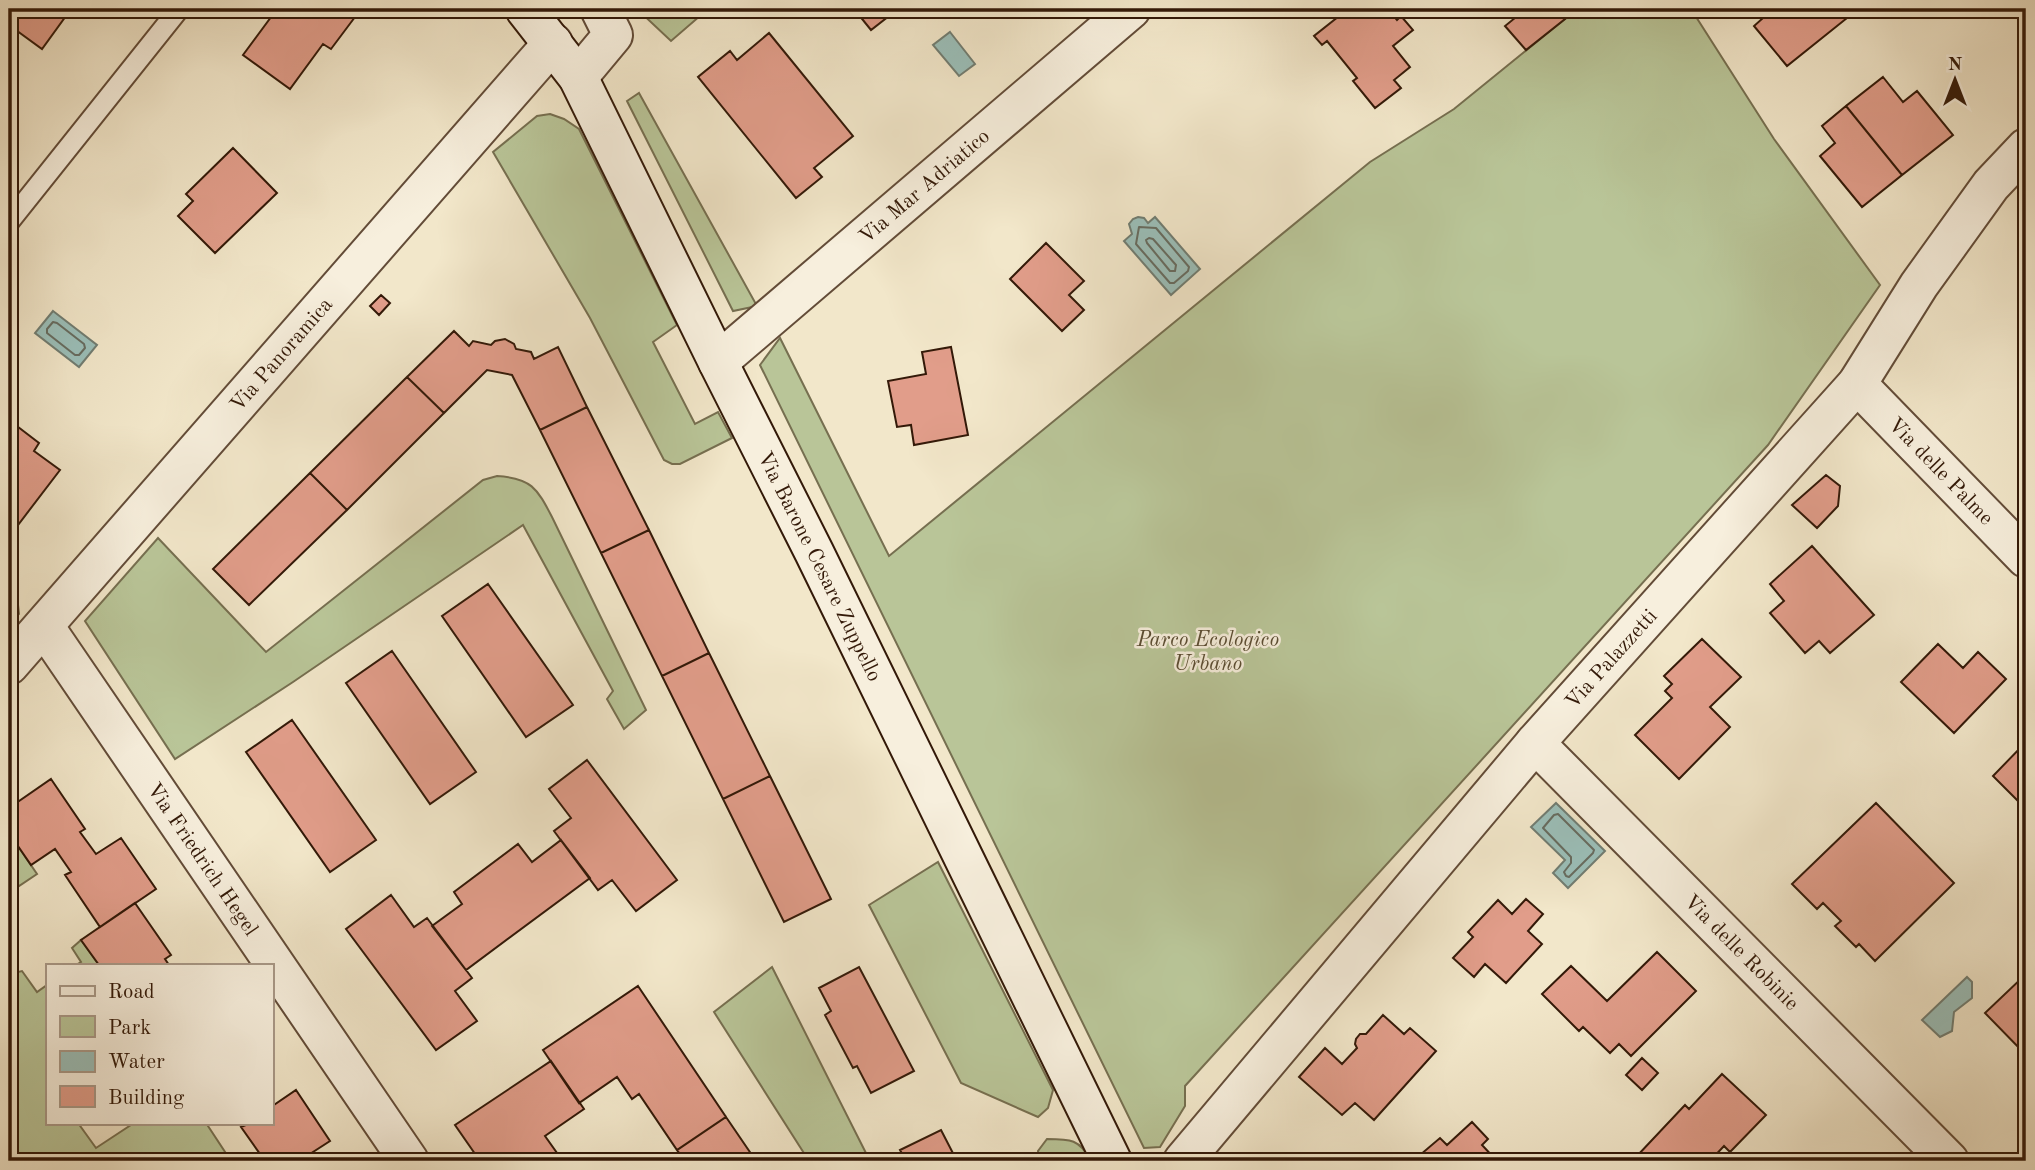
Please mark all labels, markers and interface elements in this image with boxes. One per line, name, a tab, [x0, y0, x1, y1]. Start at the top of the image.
north arrow	[1920, 46, 1990, 116]
text: N	[1948, 56, 1963, 75]
street label: Via Mar Adriatico	[856, 126, 994, 248]
street label: Via Panoramica	[227, 294, 337, 416]
street label: Via delle Palme	[1884, 414, 1997, 530]
street label: Via Barone Cesare Zuppello	[753, 448, 885, 685]
street label: Via Palazzetti	[1562, 606, 1662, 713]
park label: Parco Ecologico Urbano	[1136, 630, 1279, 675]
street label: Via Friedrich Hegel	[142, 779, 261, 940]
street label: Via delle Robinie	[1679, 891, 1802, 1015]
legend	[46, 964, 273, 1124]
text: Road	[108, 982, 155, 1003]
text: Park	[108, 1018, 151, 1039]
text: Water	[108, 1052, 165, 1073]
text: Building	[108, 1088, 185, 1109]

